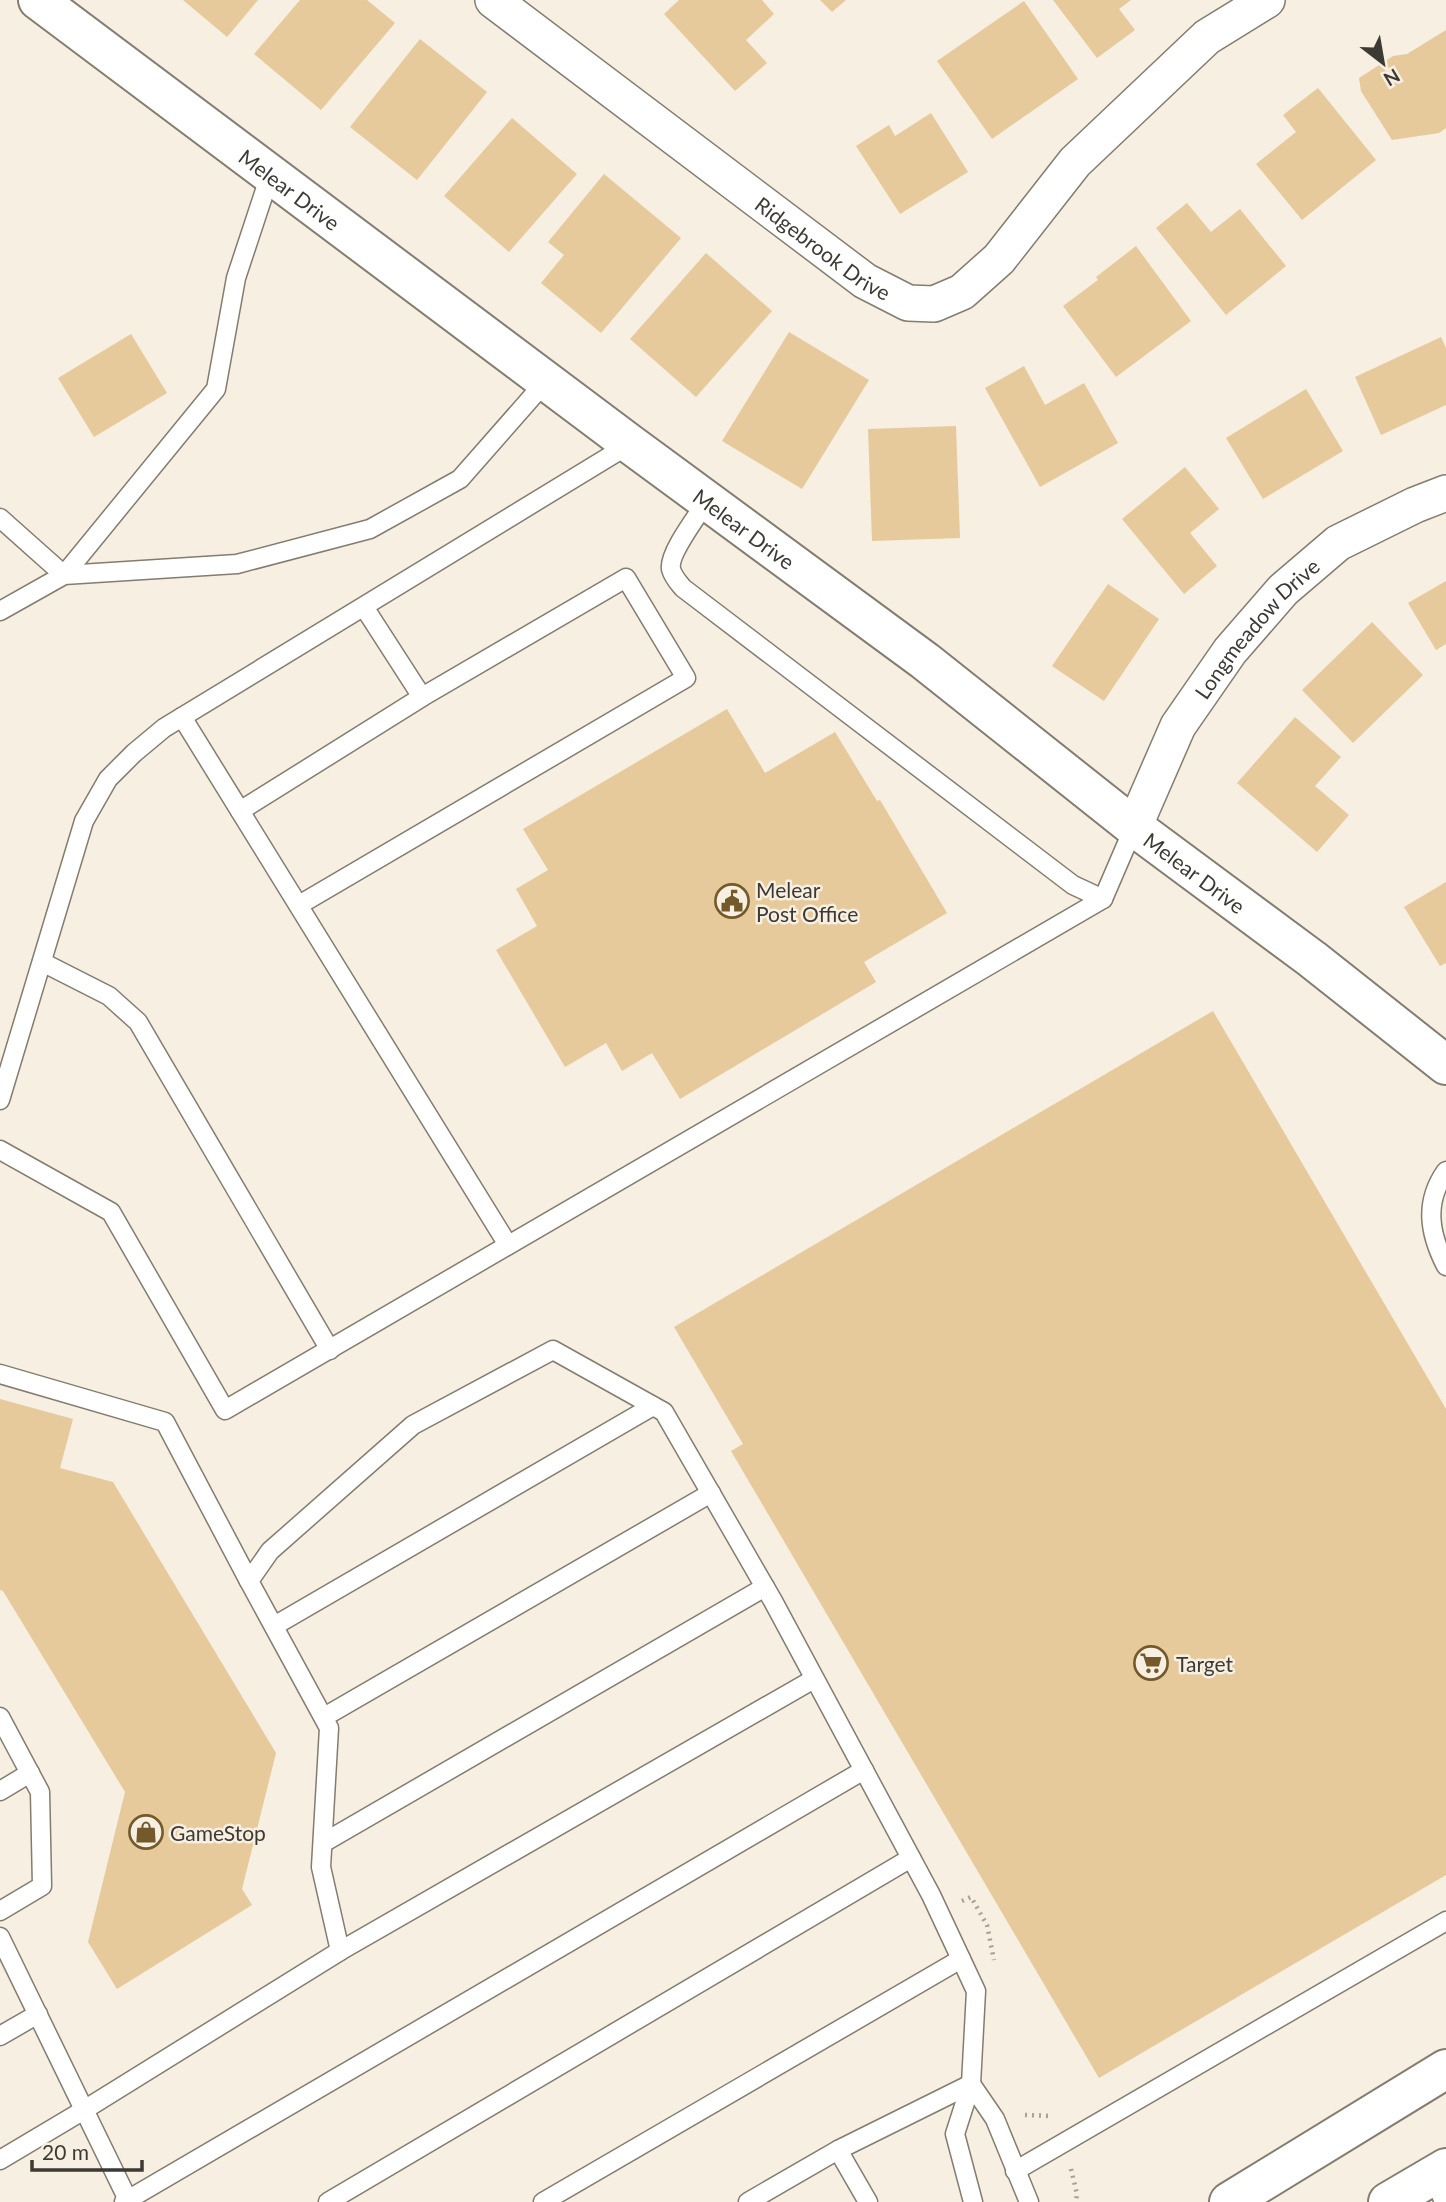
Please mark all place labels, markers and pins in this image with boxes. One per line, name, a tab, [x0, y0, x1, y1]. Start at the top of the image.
place label: Melear Post Office	[756, 877, 858, 926]
public building icon: Melear Post Office	[713, 882, 751, 920]
supermarket icon: Target	[1132, 1644, 1170, 1682]
place label: Target	[1176, 1651, 1234, 1676]
shop icon: GameStop	[127, 1813, 165, 1851]
place label: GameStop	[170, 1820, 266, 1845]

